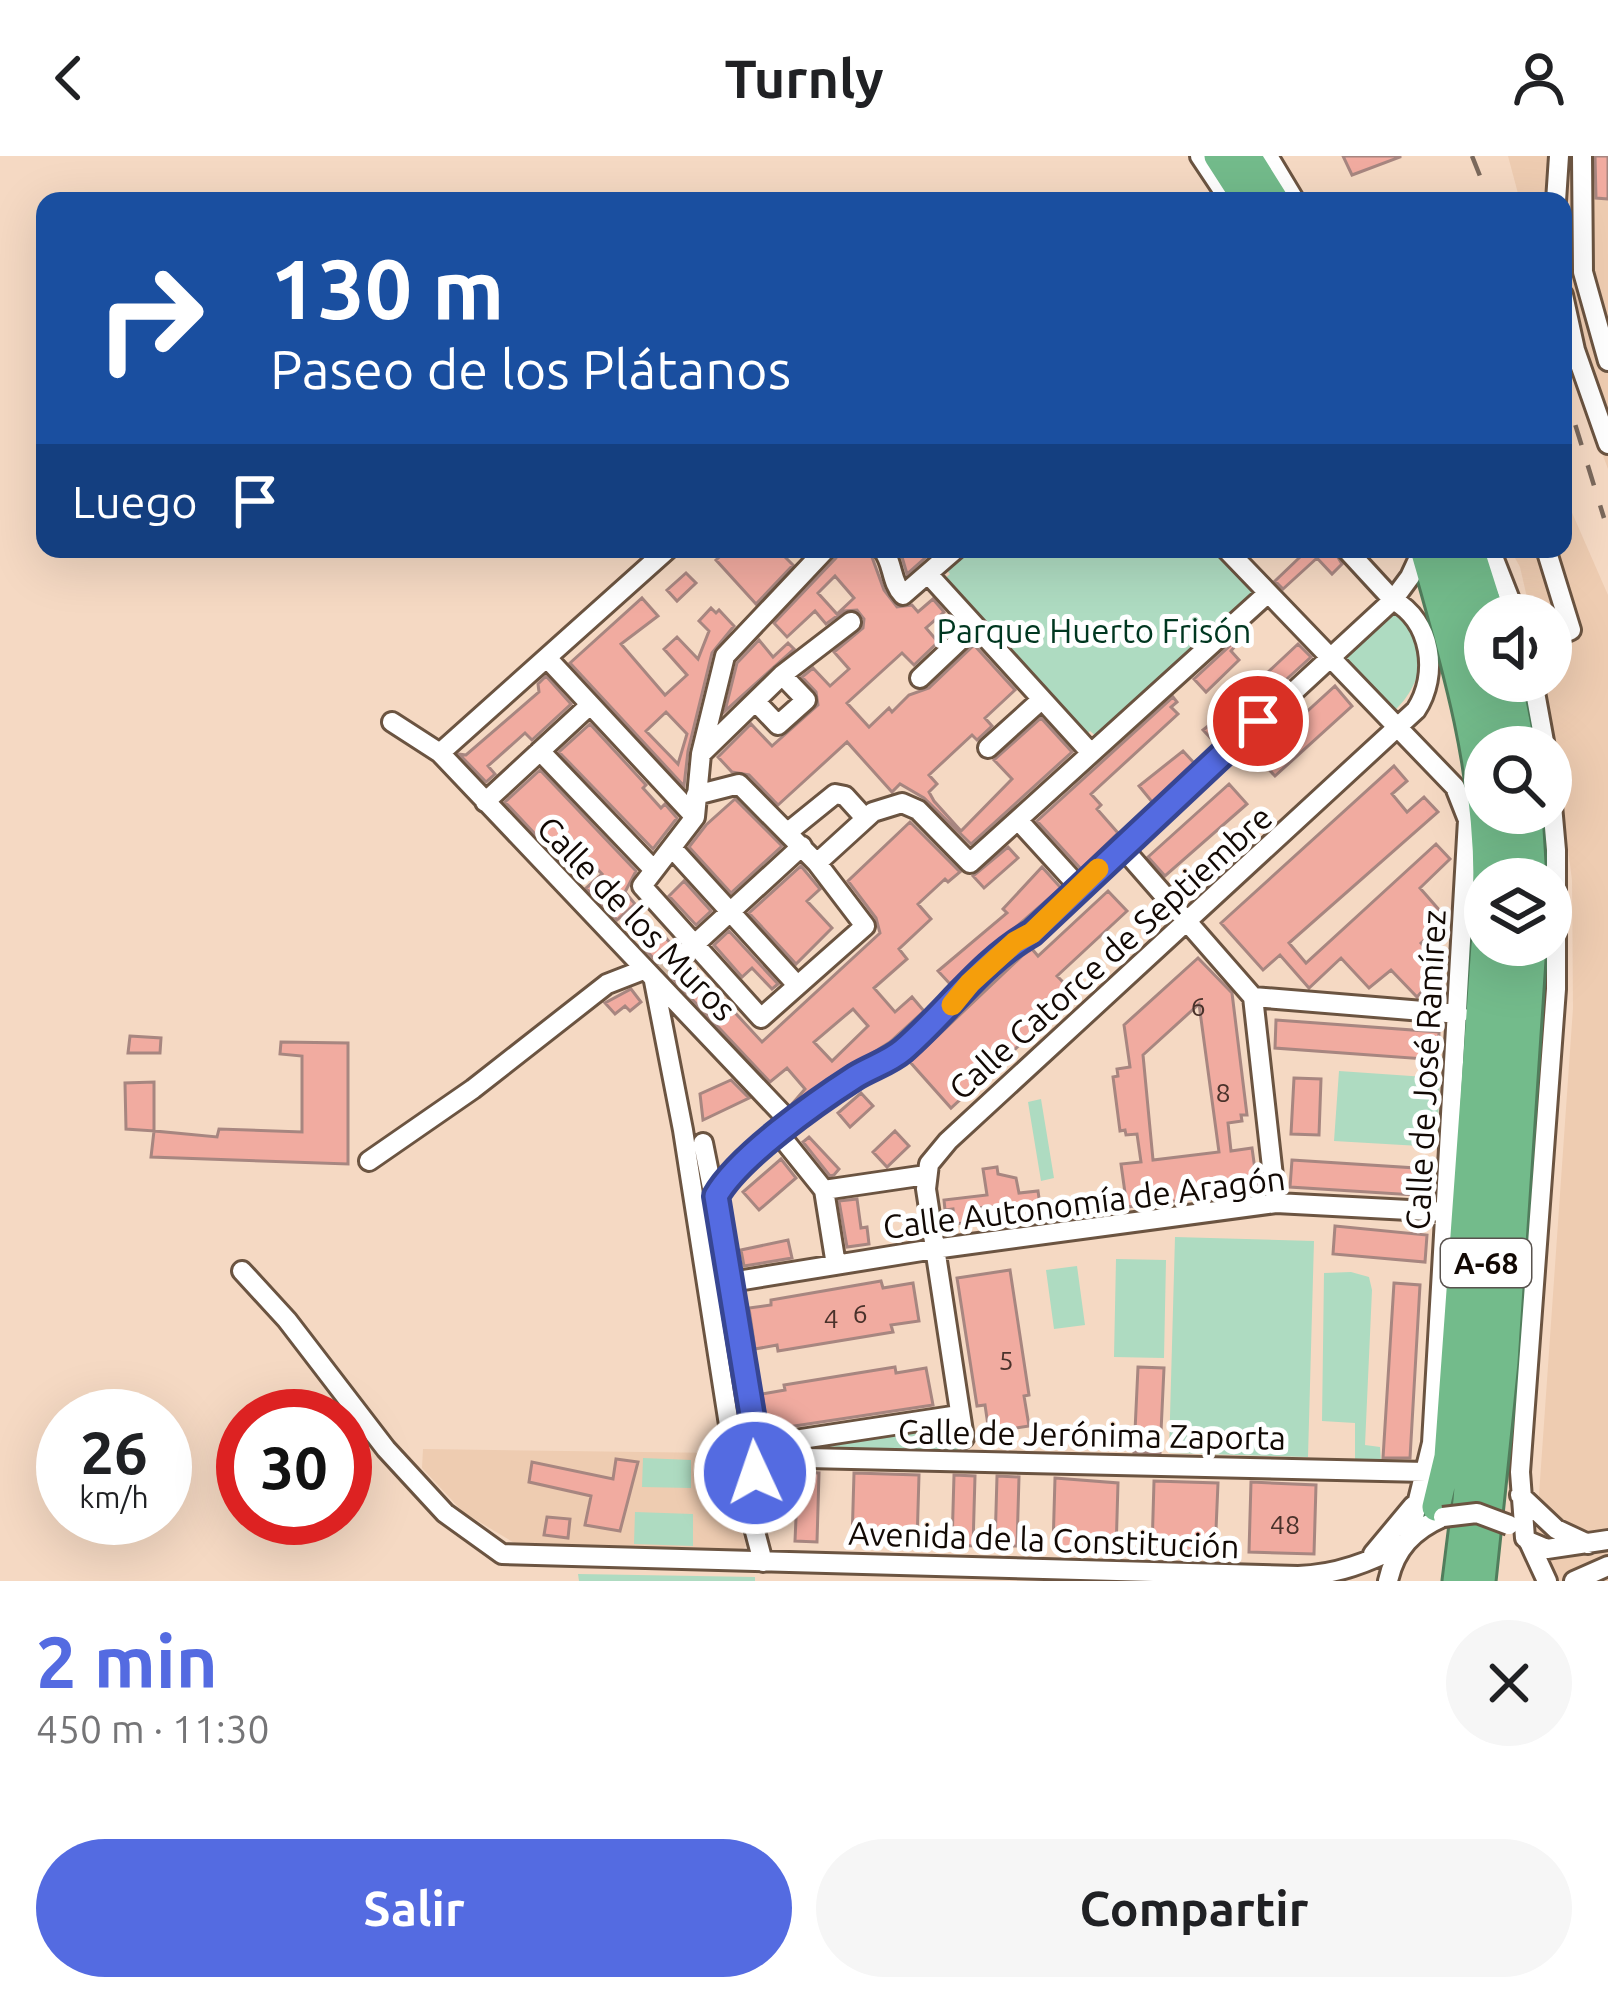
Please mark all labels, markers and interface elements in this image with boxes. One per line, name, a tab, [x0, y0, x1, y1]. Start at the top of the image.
icon: back	[36, 45, 102, 111]
icon: person	[1506, 45, 1572, 111]
text: Turnly	[724, 48, 884, 108]
icon: right	[72, 240, 228, 396]
text: 130 m	[270, 241, 504, 335]
text: Paseo de los Plátanos	[270, 339, 791, 399]
icon: arrive	[222, 468, 288, 534]
text: Luego	[72, 476, 198, 527]
map controls	[1464, 594, 1572, 966]
button: sound	[1464, 594, 1572, 702]
park label: Parque Huerto Frisón	[937, 612, 1251, 649]
pin	[1207, 670, 1309, 772]
icon: arrive	[1225, 688, 1291, 754]
button: search	[1464, 726, 1572, 834]
street label: Calle Catorce de Septiembre	[941, 797, 1279, 1107]
street label: Calle de los Muros	[530, 808, 744, 1028]
button: layers	[1464, 858, 1572, 966]
street label: Calle de José Ramírez	[1398, 909, 1452, 1231]
house number: 6	[1190, 991, 1206, 1021]
house number: 8	[1215, 1077, 1231, 1107]
street label: Calle Autonomía de Aragón	[881, 1159, 1287, 1245]
road number: A-68	[1441, 1239, 1531, 1287]
house number: 6	[852, 1298, 868, 1328]
house number: 4	[823, 1303, 839, 1333]
house number: 5	[998, 1345, 1014, 1375]
speed limit sign: 30	[216, 1389, 372, 1545]
position arrow	[692, 1410, 818, 1536]
street label: Calle de Jerónima Zaporta	[898, 1412, 1286, 1456]
text: 26	[80, 1418, 148, 1485]
text: km/h	[79, 1480, 149, 1514]
house number: 48	[1270, 1509, 1300, 1539]
street label: Avenida de la Constitución	[848, 1514, 1240, 1564]
button: close	[1446, 1620, 1572, 1746]
text: 2 min	[36, 1621, 218, 1702]
text: 450 m · 11:30	[36, 1707, 270, 1750]
button: Salir	[36, 1839, 792, 1977]
button: Compartir	[816, 1839, 1572, 1977]

